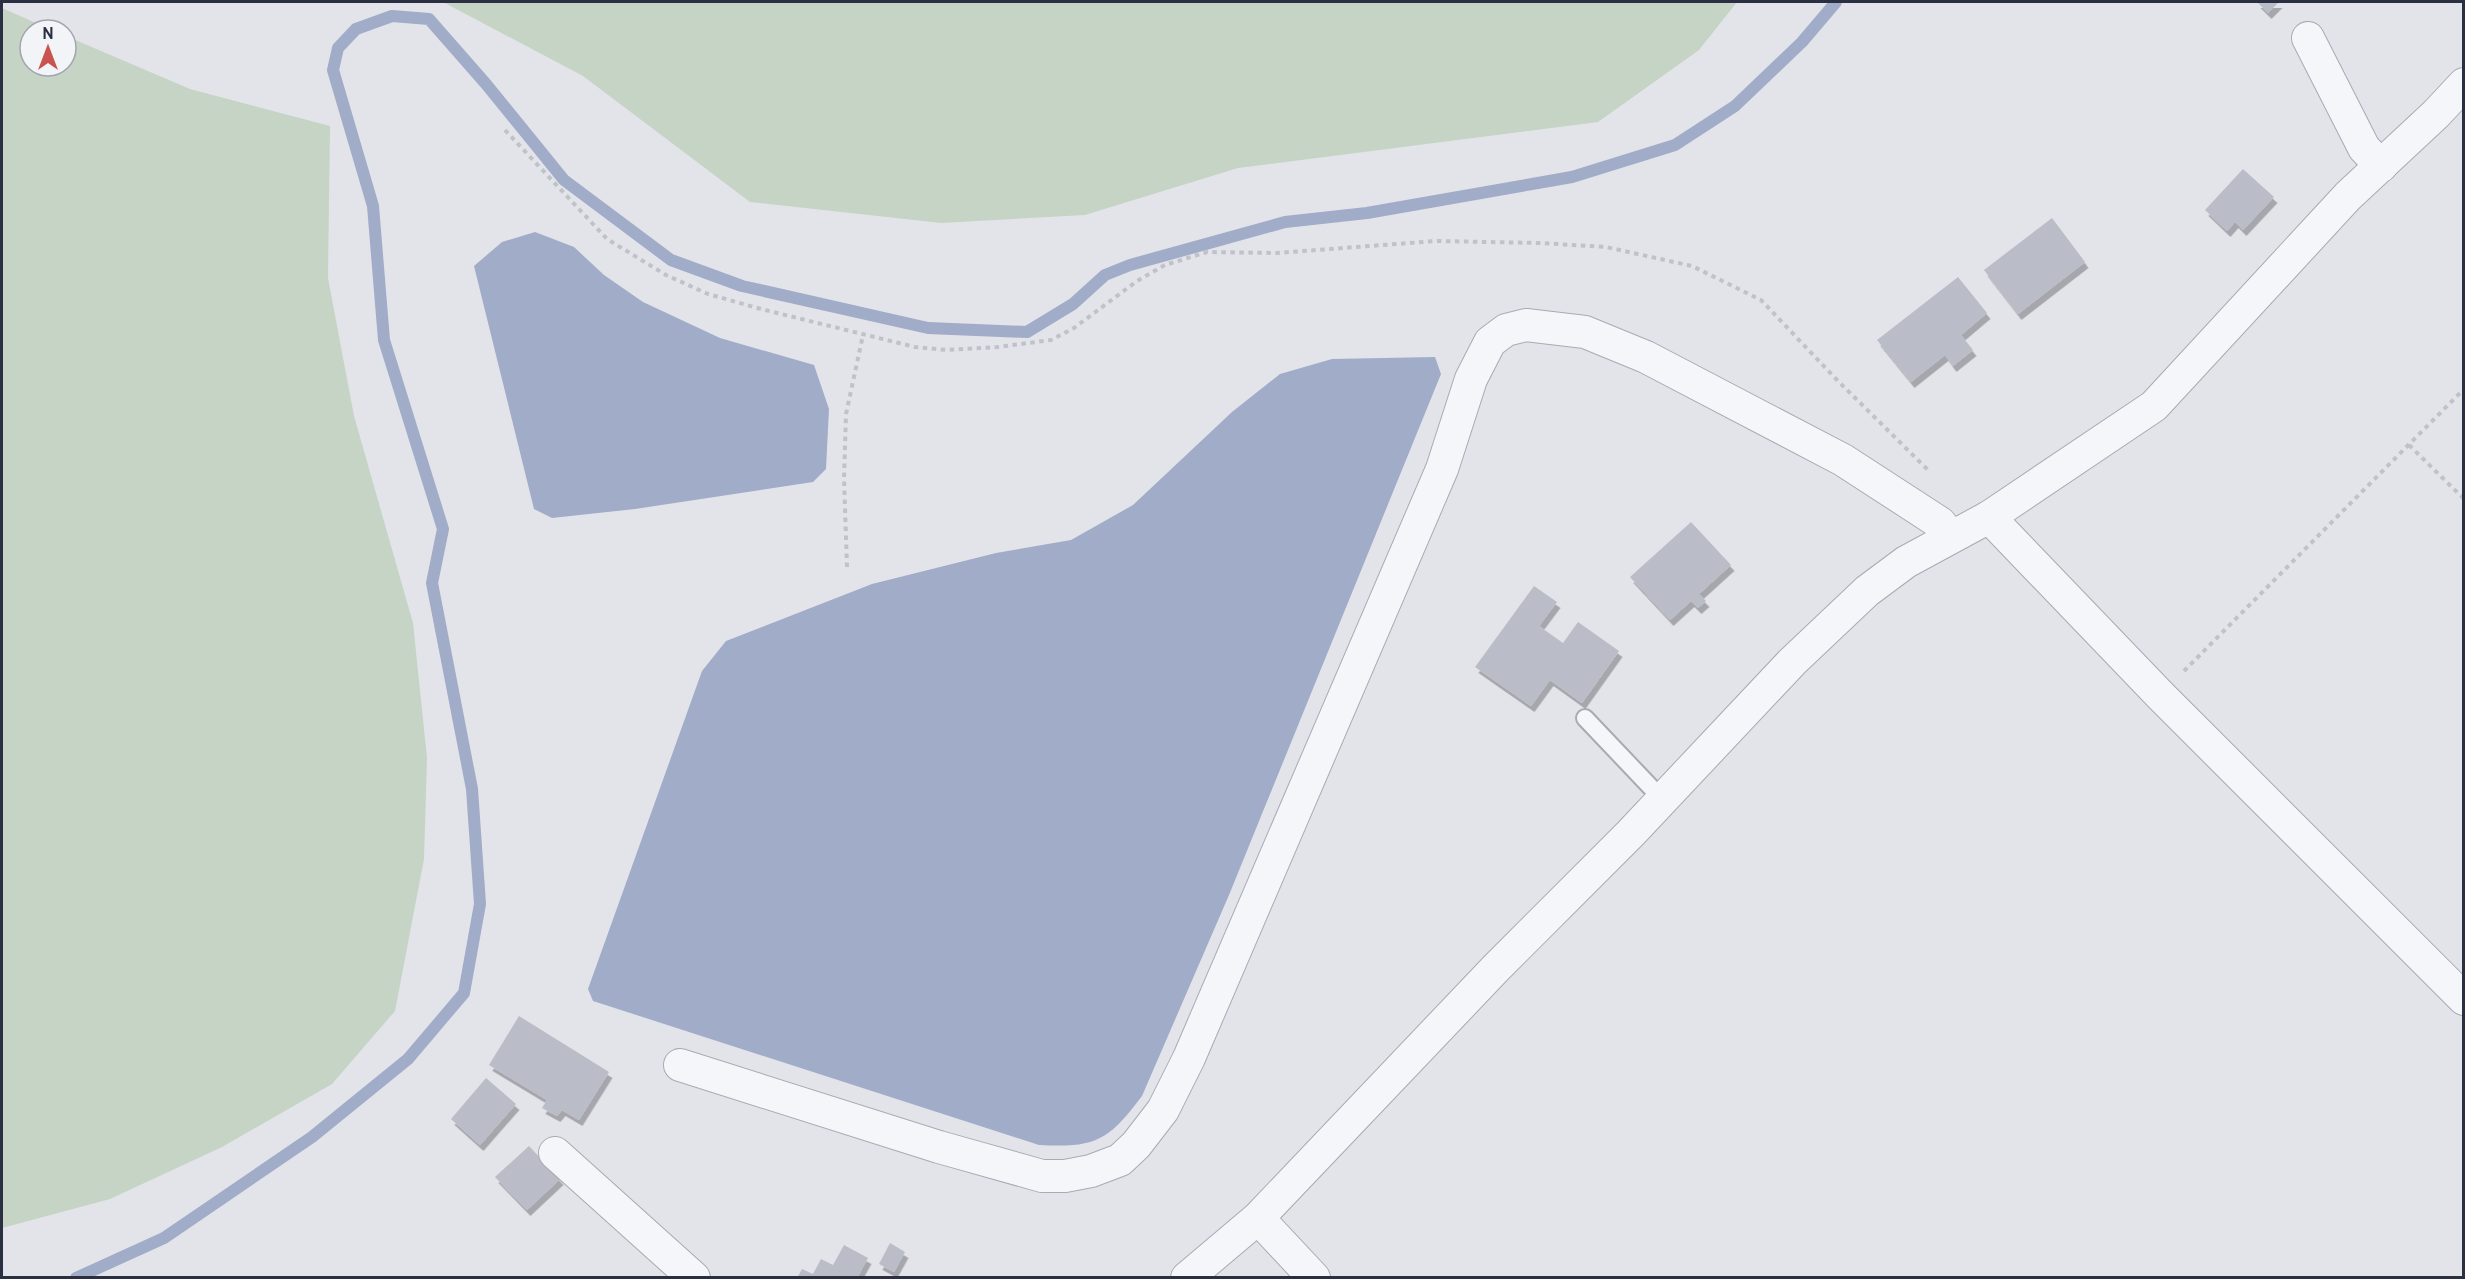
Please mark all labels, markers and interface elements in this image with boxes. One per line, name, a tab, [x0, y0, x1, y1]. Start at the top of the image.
north arrow	[18, 18, 78, 78]
text: N	[42, 25, 54, 45]

